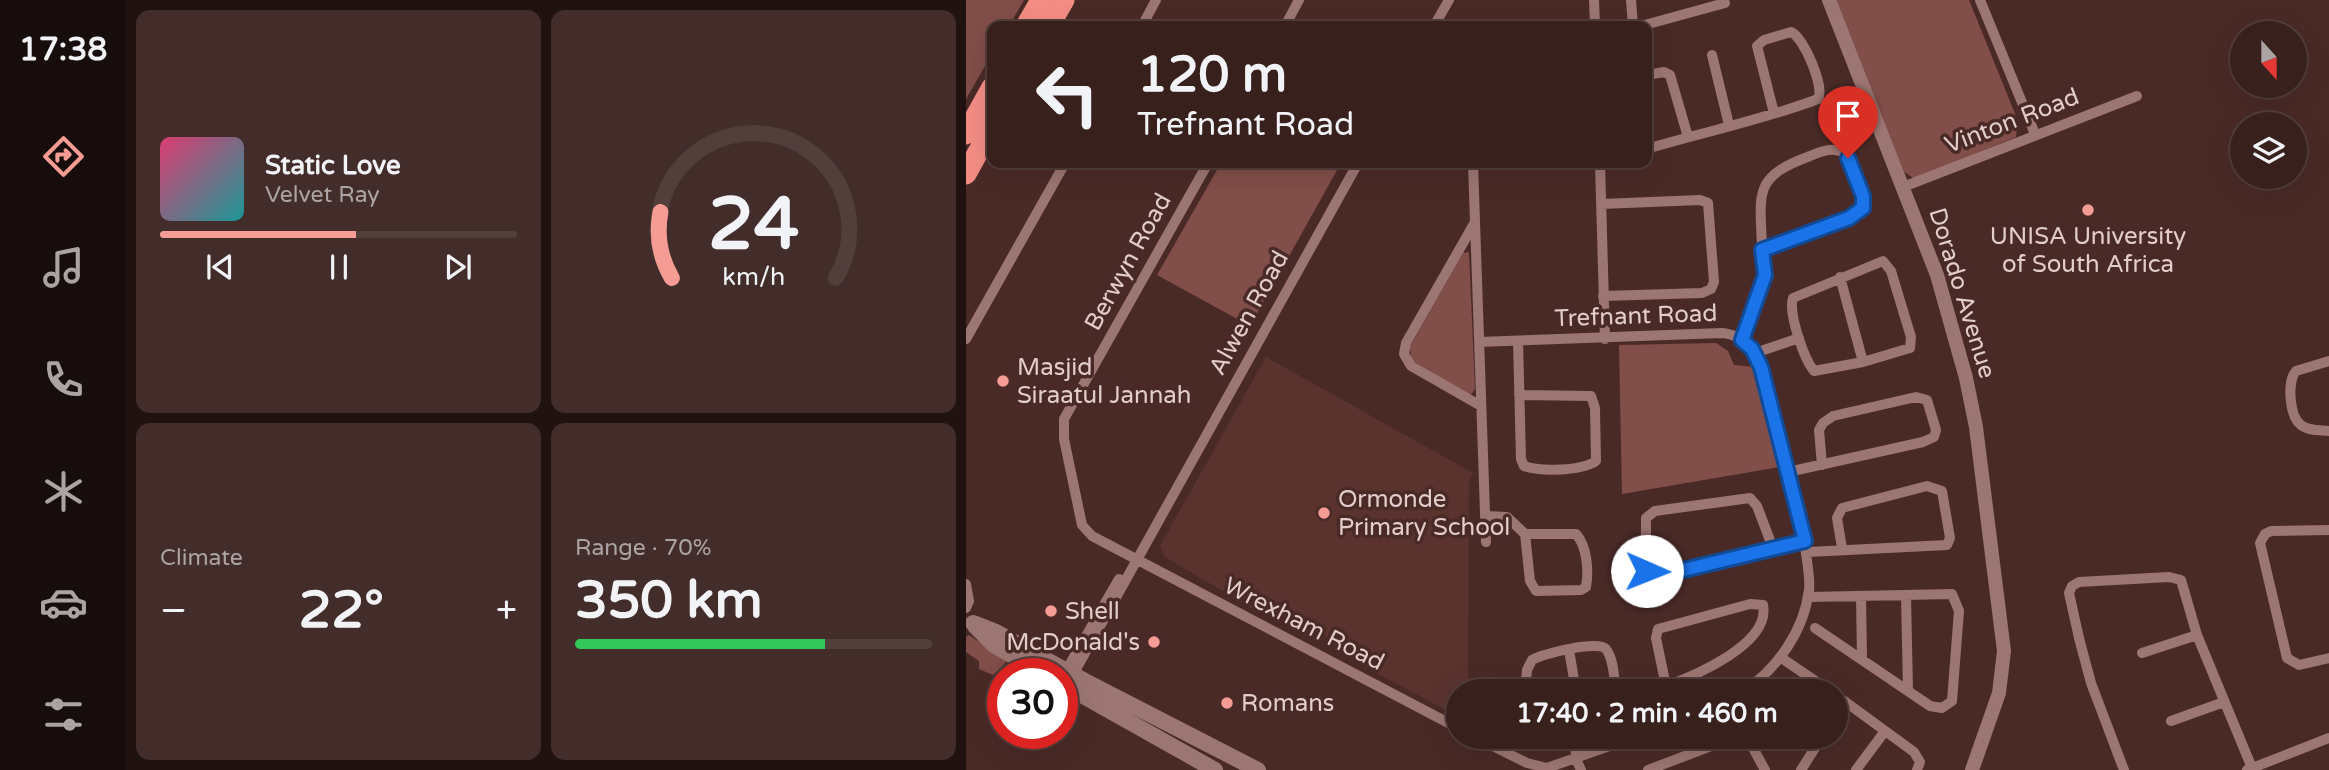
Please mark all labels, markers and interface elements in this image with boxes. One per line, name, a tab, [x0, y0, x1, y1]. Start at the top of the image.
north arrow	[2230, 21, 2306, 98]
map controls	[2230, 21, 2307, 189]
text: 17:38	[19, 31, 107, 69]
text: 120 m	[1137, 46, 1287, 105]
icon: left	[1022, 49, 1113, 140]
street label: Vinton Road	[1941, 82, 2083, 160]
pin	[1818, 86, 1878, 158]
icon: arrive	[1829, 97, 1867, 135]
text: Trefnant Road	[1137, 106, 1354, 144]
button: layers	[2230, 112, 2307, 189]
icon: directions	[39, 132, 88, 181]
text: Static Love	[265, 150, 401, 181]
text: Velvet Ray	[265, 181, 380, 209]
text: 24	[708, 181, 799, 269]
street label: Berwyn Road	[1078, 188, 1178, 336]
marker: UNISA University of South Africa	[2080, 202, 2096, 218]
street label: Dorado Avenue	[1922, 204, 2002, 382]
place label: UNISA University of South Africa	[1990, 222, 2186, 279]
icon: music	[39, 243, 88, 292]
street label: Alwen Road	[1203, 246, 1295, 380]
icon: previous	[201, 248, 239, 286]
icon: pause	[320, 248, 358, 286]
icon: next	[439, 248, 477, 286]
text: km/h	[722, 262, 785, 292]
street label: Trefnant Road	[1554, 299, 1718, 333]
place label: Masjid Siraatul Jannah	[1017, 353, 1191, 410]
icon: phone	[39, 355, 88, 404]
marker: Masjid Siraatul Jannah	[995, 373, 1011, 389]
icon: climate	[39, 467, 88, 516]
place label: Ormonde Primary School	[1338, 485, 1510, 542]
marker: Ormonde Primary School	[1316, 505, 1332, 521]
text: Range · 70%	[575, 534, 711, 562]
position arrow	[1610, 534, 1684, 608]
text: Climate	[160, 544, 243, 572]
text: 350 km	[575, 569, 763, 632]
street label: Wrexham Road	[1219, 571, 1389, 677]
icon: car	[39, 578, 88, 627]
text: 22°	[299, 579, 384, 642]
text: −	[160, 588, 187, 634]
text: +	[496, 588, 517, 634]
place label: Shell	[1065, 597, 1120, 626]
marker: Shell	[1043, 603, 1059, 619]
place label: McDonald's	[1006, 628, 1140, 657]
marker: McDonald's	[1146, 634, 1162, 650]
speed limit sign: 30	[987, 658, 1078, 749]
place label: Romans	[1241, 689, 1334, 718]
icon: filters	[39, 690, 88, 739]
marker: Romans	[1219, 695, 1235, 711]
text: 17:40 · 2 min · 460 m	[1516, 698, 1778, 729]

